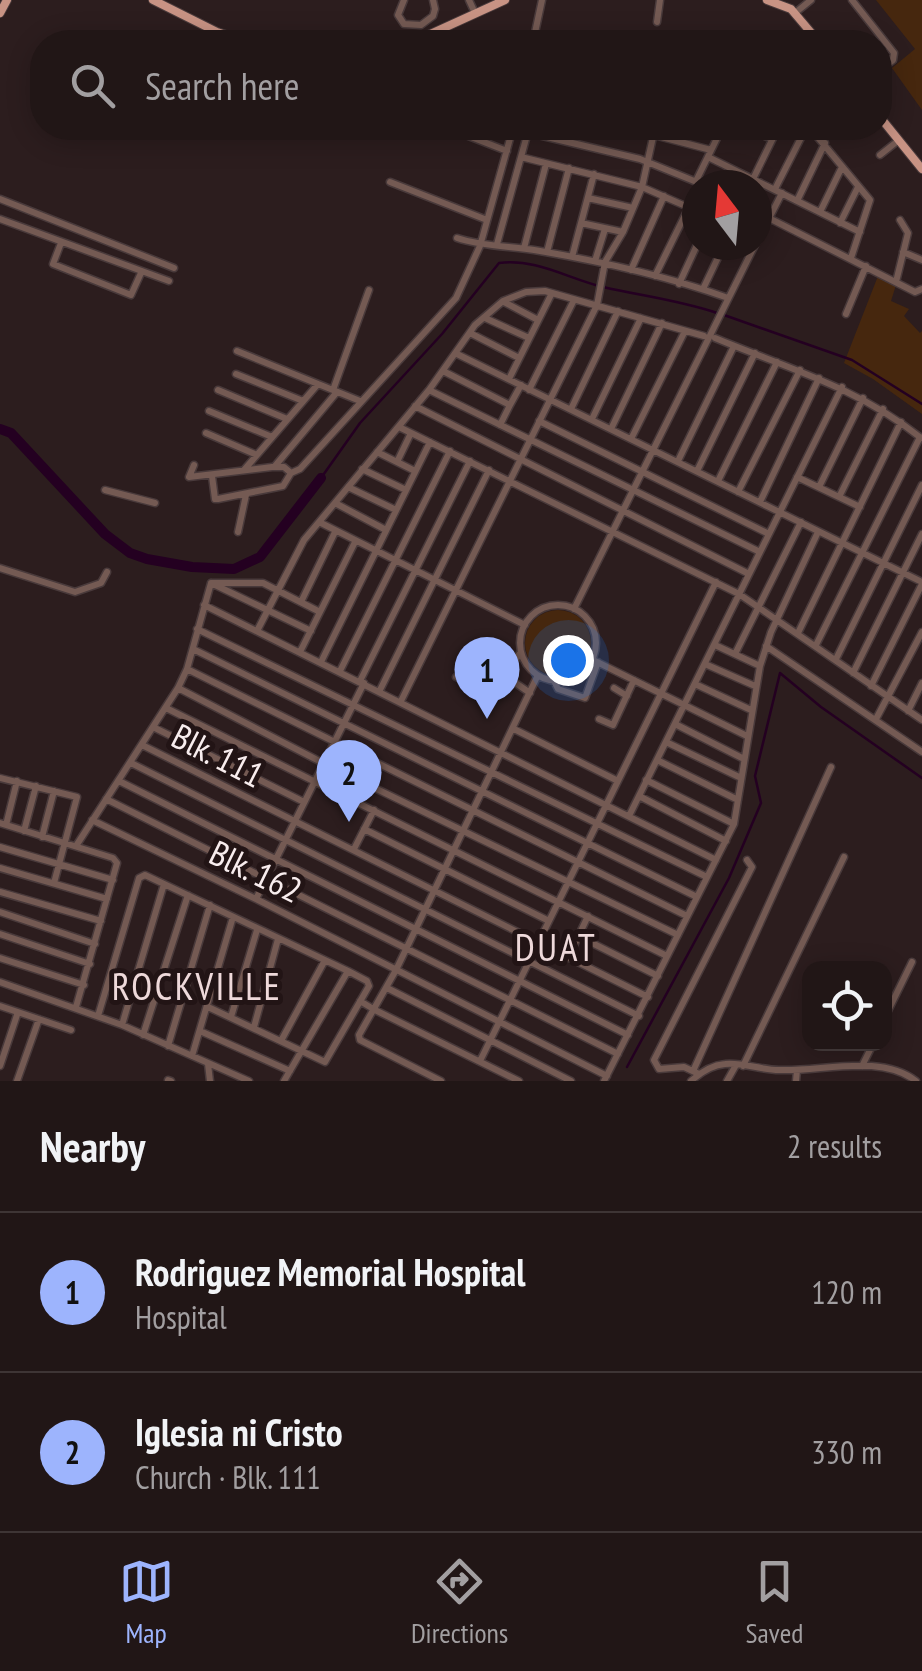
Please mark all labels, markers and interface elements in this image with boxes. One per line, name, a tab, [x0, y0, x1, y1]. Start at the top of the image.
search box	[30, 30, 892, 140]
icon: search	[65, 58, 120, 113]
text: Search here	[145, 61, 299, 110]
north arrow	[682, 170, 772, 260]
your location	[543, 635, 594, 686]
pin: 1	[454, 636, 520, 719]
street label: Blk. 111	[164, 713, 272, 797]
pin: 2	[316, 740, 382, 822]
street label: Blk. 162	[202, 829, 310, 913]
district label: DUAT	[515, 922, 597, 971]
district label: ROCKVILLE	[112, 961, 282, 1010]
map controls	[802, 961, 892, 1051]
button: locate	[802, 961, 892, 1051]
text: Nearby	[40, 1119, 145, 1174]
text: 2 results	[787, 1125, 882, 1167]
text: Rodriguez Memorial Hospital	[135, 1247, 525, 1296]
text: 1	[65, 1271, 80, 1313]
text: 120 m	[811, 1271, 882, 1313]
text: Hospital	[135, 1296, 227, 1338]
text: Iglesia ni Cristo	[135, 1407, 343, 1456]
text: 2	[65, 1431, 80, 1473]
text: 330 m	[811, 1431, 882, 1473]
text: Church · Blk. 111	[135, 1456, 321, 1498]
tab: Map	[119, 1554, 174, 1651]
tab: Directions	[411, 1554, 508, 1651]
tab: Saved	[746, 1554, 803, 1651]

